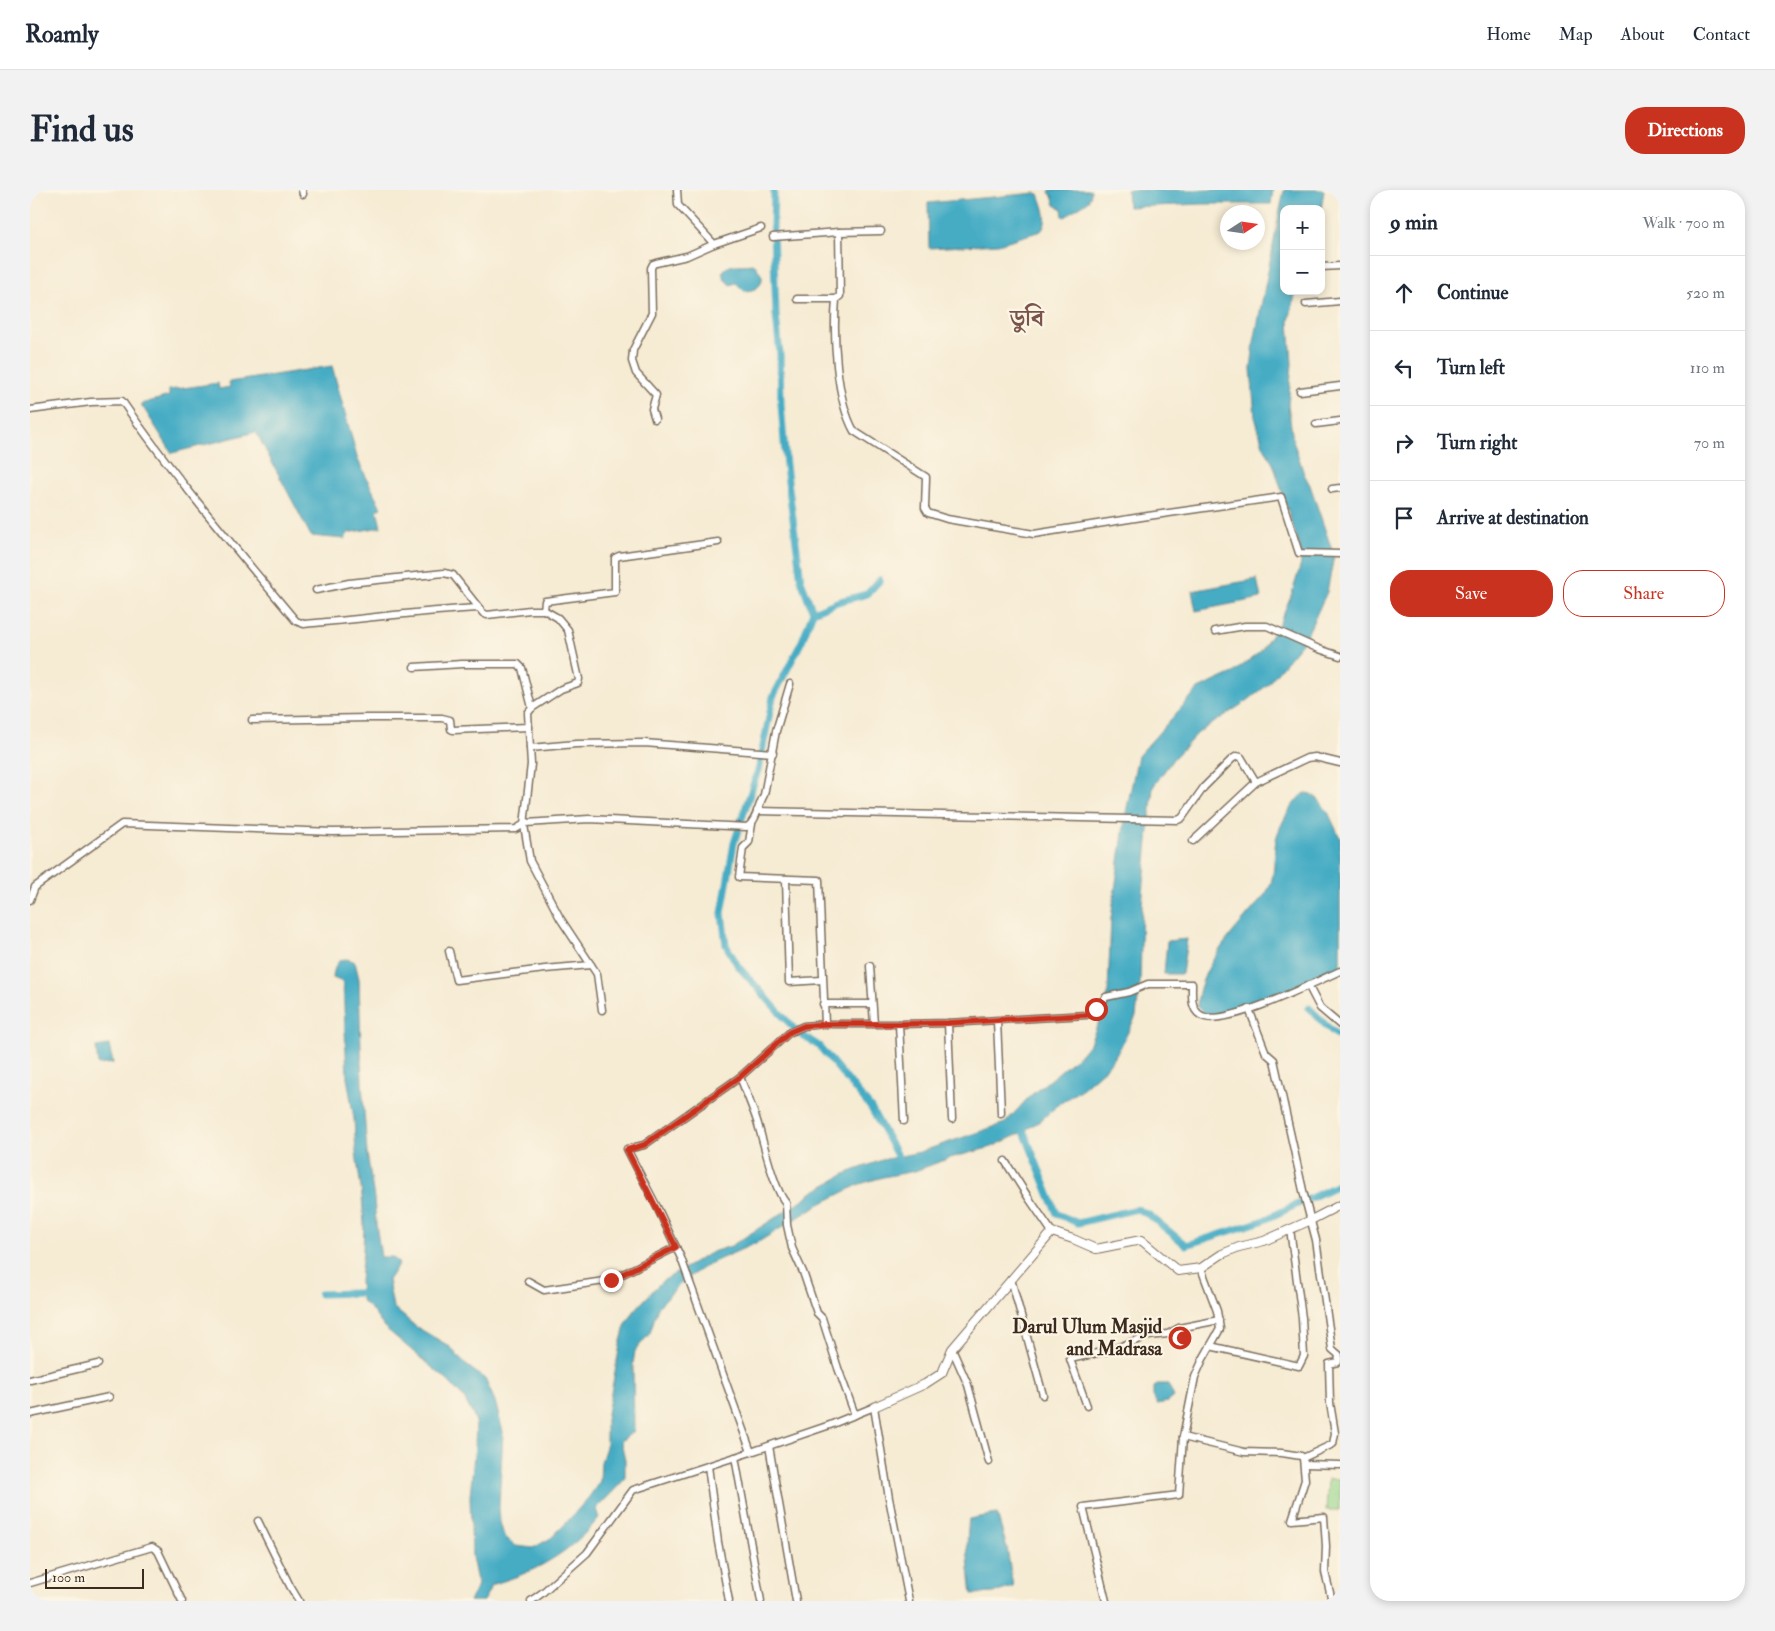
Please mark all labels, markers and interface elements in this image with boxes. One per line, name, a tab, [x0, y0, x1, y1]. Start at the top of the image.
text: Roamly	[25, 19, 99, 50]
text: Home	[1486, 23, 1531, 46]
text: Map	[1559, 23, 1593, 46]
text: About	[1621, 23, 1665, 46]
text: Contact	[1693, 23, 1750, 46]
button: Directions	[1625, 107, 1745, 154]
text: Find us	[30, 108, 134, 152]
north arrow	[1220, 205, 1265, 250]
map controls	[1280, 205, 1325, 295]
button: +	[1280, 205, 1325, 250]
text: 9 min	[1390, 209, 1438, 236]
text: Walk · 700 m	[1642, 213, 1725, 233]
button: −	[1280, 250, 1325, 295]
icon: ahead	[1390, 279, 1418, 307]
text: Continue	[1437, 281, 1508, 305]
text: 520 m	[1686, 283, 1725, 303]
district label: ডুবি	[1009, 303, 1045, 334]
icon: left	[1390, 354, 1418, 382]
text: Turn left	[1437, 356, 1505, 380]
text: 110 m	[1690, 358, 1725, 378]
icon: right	[1390, 429, 1418, 457]
text: Turn right	[1437, 431, 1517, 455]
text: 70 m	[1694, 433, 1725, 453]
icon: arrive	[1390, 504, 1418, 532]
text: Arrive at destination	[1437, 506, 1589, 530]
button: Save	[1390, 570, 1553, 617]
button: Share	[1563, 570, 1725, 617]
route start	[1085, 998, 1108, 1021]
route end	[600, 1269, 623, 1292]
place label: Darul Ulum Masjid and Madrasa	[1012, 1315, 1163, 1361]
mosque icon: Darul Ulum Masjid and Madrasa	[1167, 1325, 1193, 1351]
scale bar	[45, 1566, 144, 1589]
text: 100 m	[52, 1569, 85, 1586]

